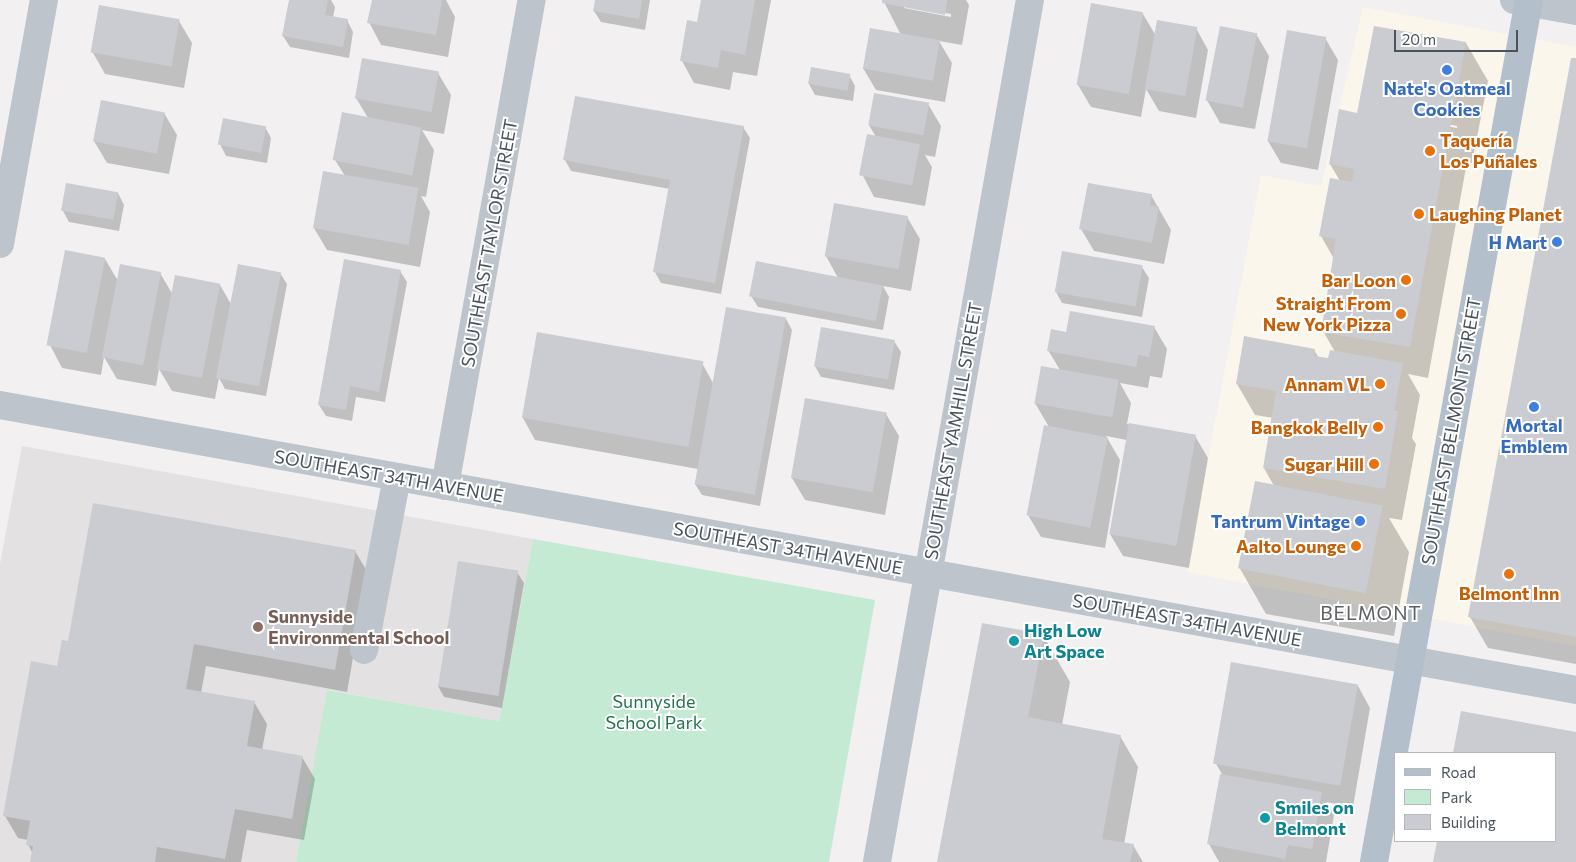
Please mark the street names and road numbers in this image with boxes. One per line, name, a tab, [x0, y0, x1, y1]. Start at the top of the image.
street label: SOUTHEAST TAYLOR STREET	[457, 117, 521, 369]
street label: SOUTHEAST BELMONT STREET	[1417, 295, 1485, 567]
street label: SOUTHEAST YAMHILL STREET	[920, 301, 986, 561]
street label: SOUTHEAST 34TH AVENUE	[273, 445, 505, 507]
street label: SOUTHEAST 34TH AVENUE	[672, 517, 904, 579]
street label: SOUTHEAST 34TH AVENUE	[1071, 589, 1303, 651]

